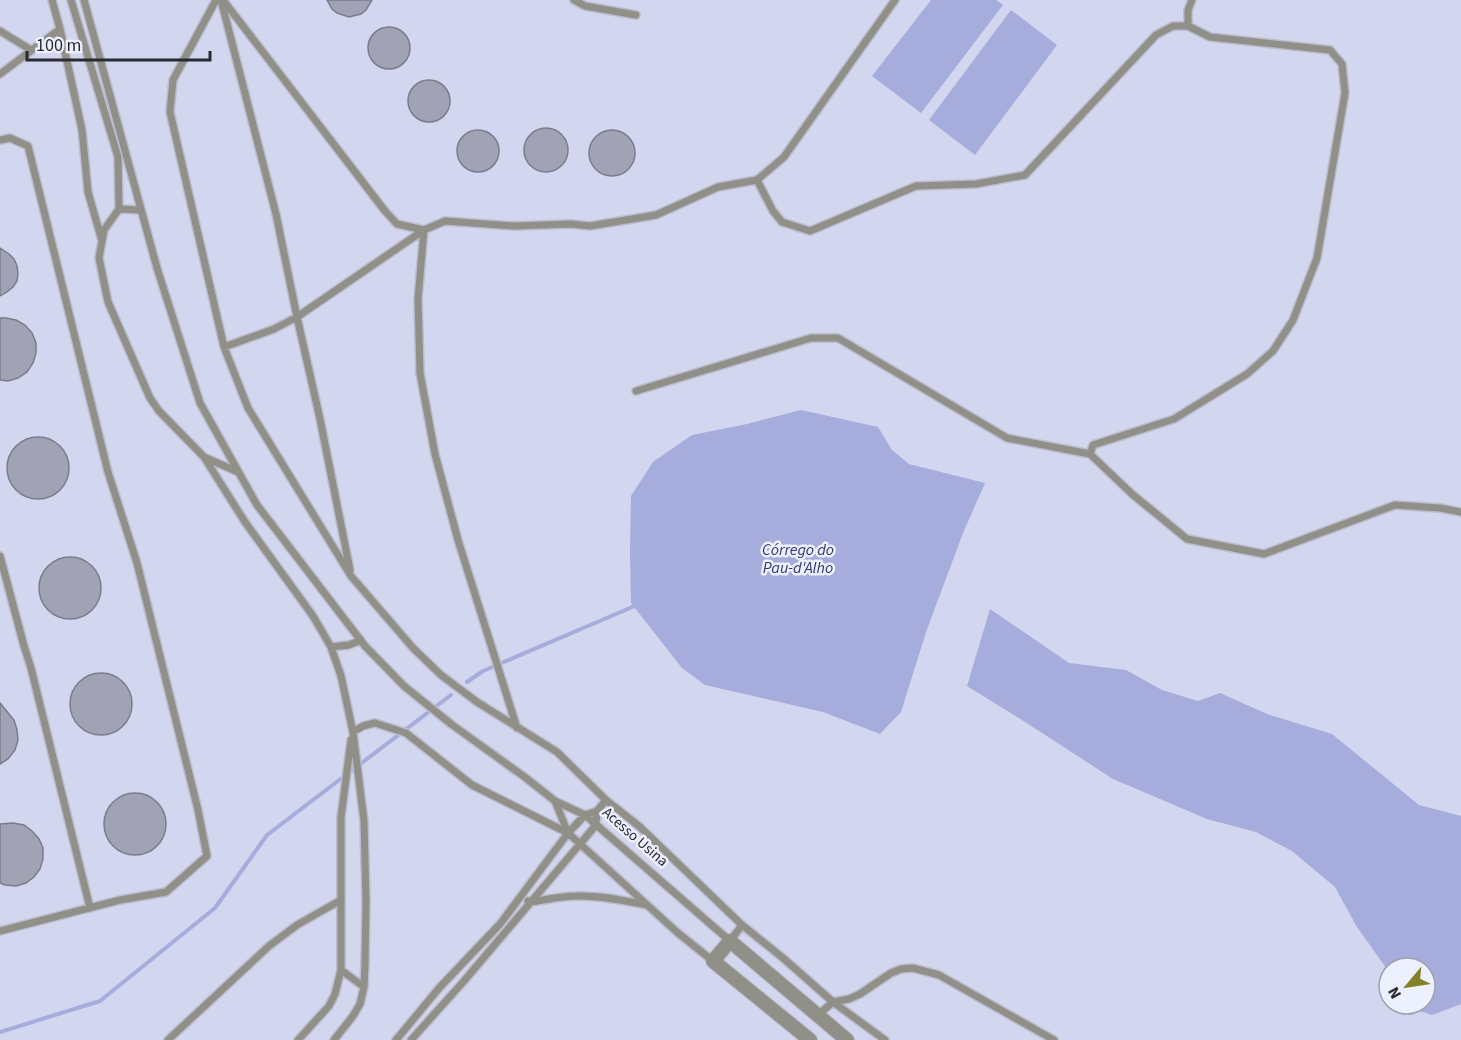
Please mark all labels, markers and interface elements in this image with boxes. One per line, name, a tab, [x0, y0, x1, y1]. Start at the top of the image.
scale bar	[27, 24, 210, 62]
text: 100 m	[36, 33, 81, 58]
water label: Córrego do Pau-d'Alho	[762, 539, 834, 579]
street label: Acesso Usina	[597, 802, 673, 872]
north arrow	[1377, 956, 1437, 1016]
text: N	[1383, 983, 1407, 1003]

